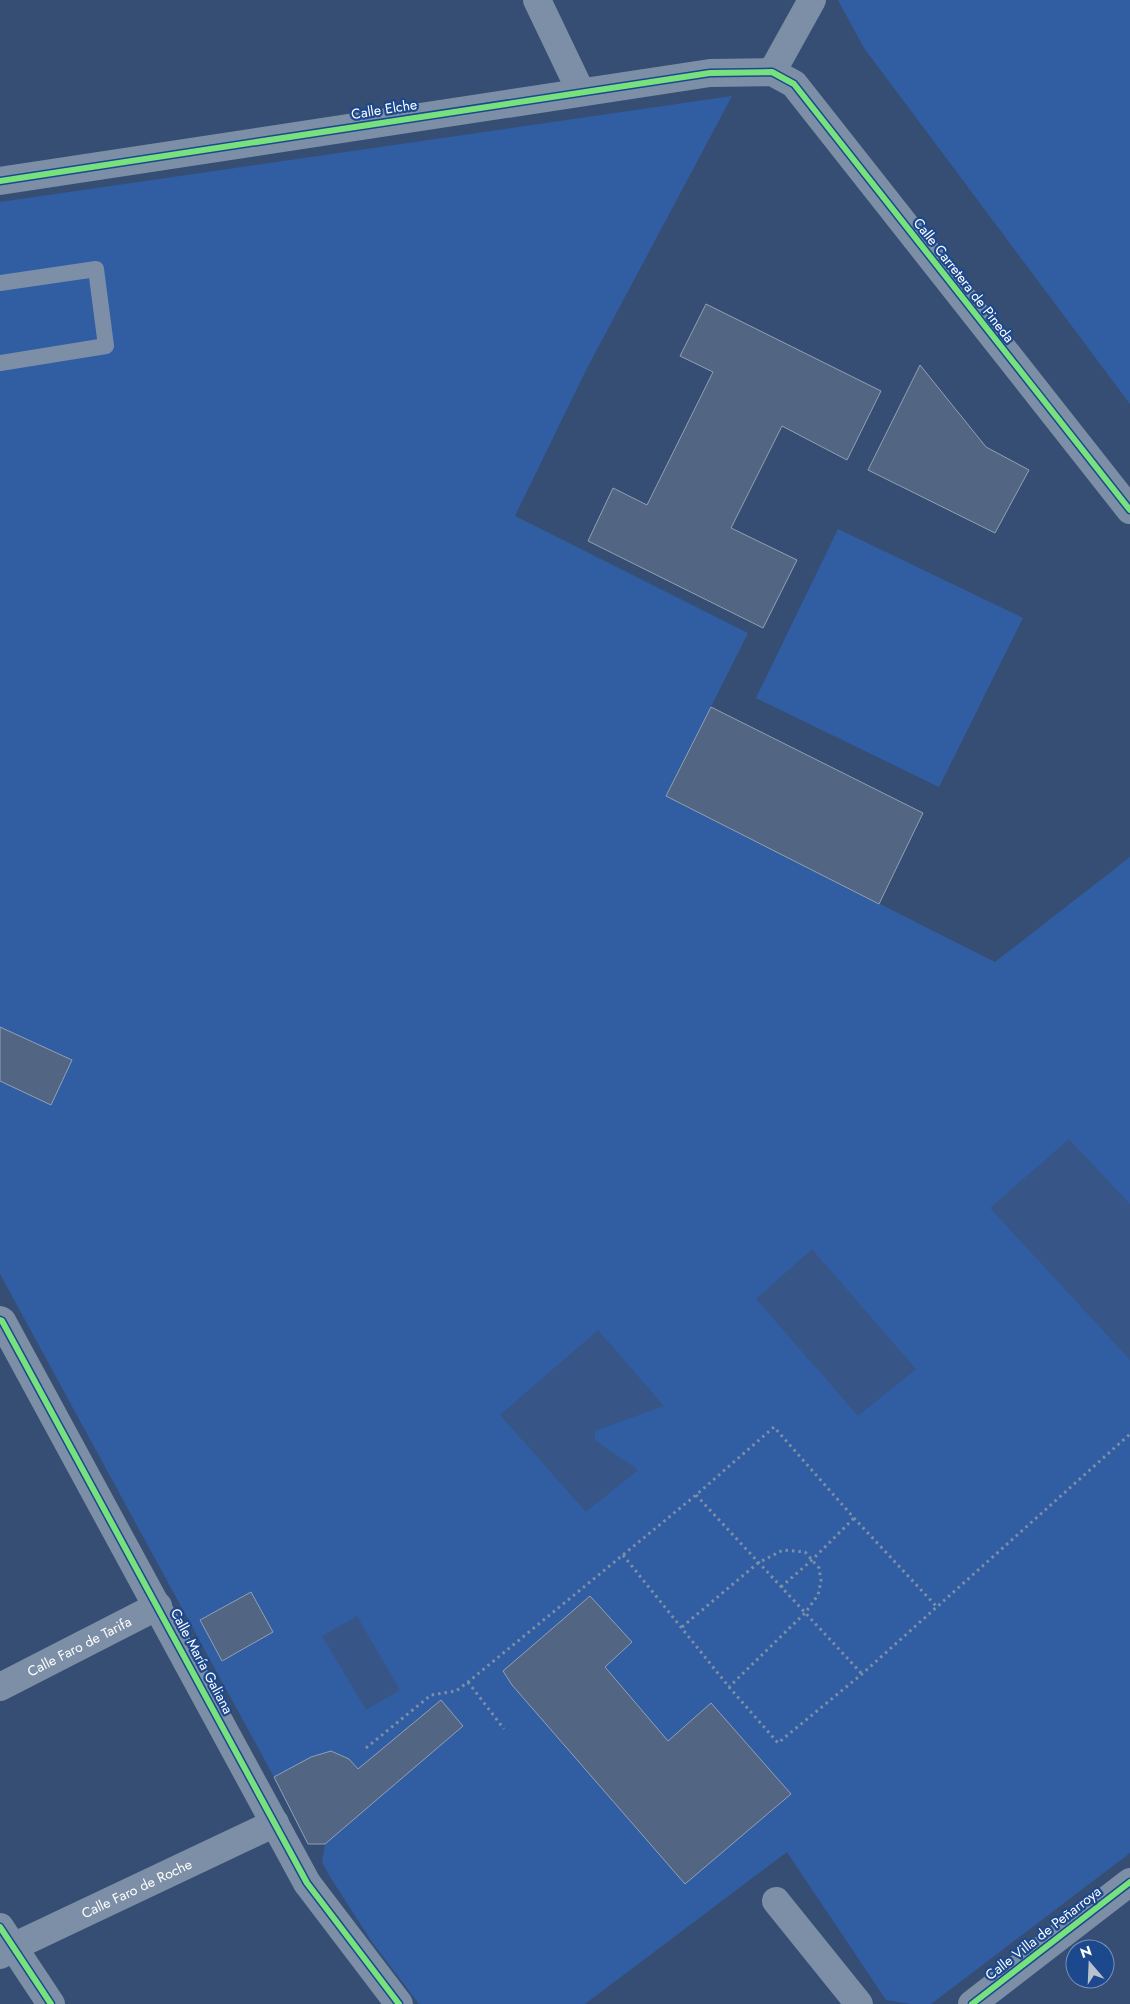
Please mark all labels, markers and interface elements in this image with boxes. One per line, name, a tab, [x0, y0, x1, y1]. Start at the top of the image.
street label: Calle Elche	[350, 94, 418, 124]
street label: Calle Carretera de Pineda	[909, 213, 1019, 347]
street label: Calle María Galiana	[166, 1605, 238, 1717]
street label: Calle Faro de Tarifa	[24, 1611, 135, 1681]
street label: Calle Faro de Roche	[78, 1854, 195, 1923]
street label: Calle Villa de Peñarroya	[981, 1881, 1105, 1985]
north arrow	[1065, 1939, 1115, 1989]
text: N	[1077, 1940, 1094, 1963]

